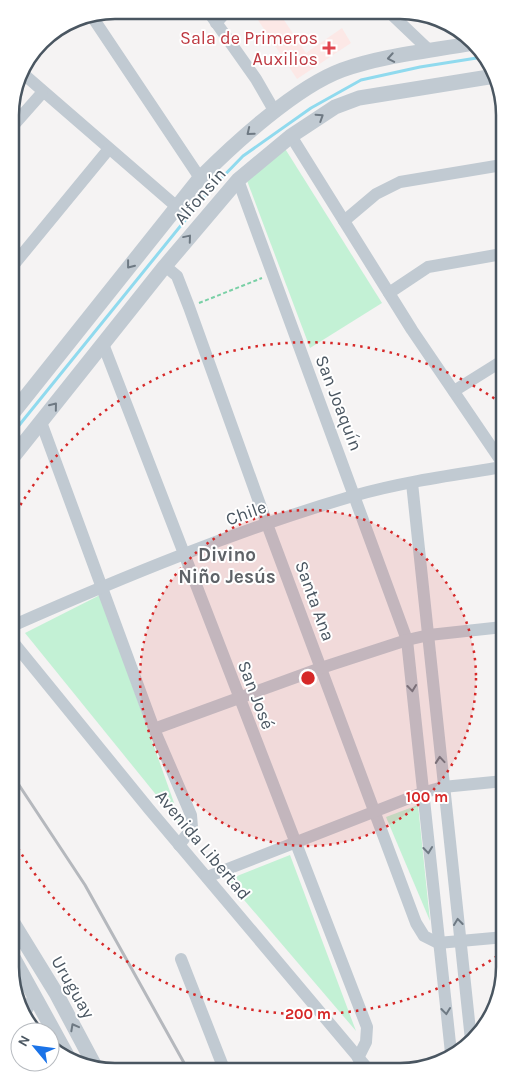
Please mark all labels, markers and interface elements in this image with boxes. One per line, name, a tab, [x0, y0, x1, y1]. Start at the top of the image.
place label: Sala de Primeros Auxilios	[180, 27, 318, 70]
marker: Sala de Primeros Auxilios	[322, 41, 336, 55]
one-way arrow	[387, 52, 396, 62]
one-way arrow	[314, 114, 323, 123]
one-way arrow	[247, 127, 256, 136]
street label: Alfonsín	[169, 163, 231, 229]
one-way arrow	[182, 235, 191, 244]
one-way arrow	[127, 260, 136, 269]
street label: San Joaquín	[311, 352, 367, 454]
one-way arrow	[48, 403, 56, 412]
street label: Chile	[223, 496, 269, 530]
district label: Divino Niño Jesús	[178, 544, 276, 588]
street label: Santa Ana	[290, 558, 340, 644]
street label: San José	[233, 658, 279, 732]
centre of rings	[299, 669, 317, 687]
one-way arrow	[406, 684, 417, 692]
one-way arrow	[435, 756, 446, 764]
street label: Avenida Libertad	[151, 786, 255, 904]
text: 100 m	[406, 788, 448, 806]
one-way arrow	[422, 846, 433, 854]
one-way arrow	[453, 917, 464, 925]
street label: Uruguay	[46, 952, 100, 1023]
text: 200 m	[285, 1005, 331, 1023]
one-way arrow	[440, 1008, 451, 1016]
north arrow	[10, 1022, 60, 1072]
one-way arrow	[70, 1023, 80, 1032]
text: N	[14, 1032, 34, 1049]

